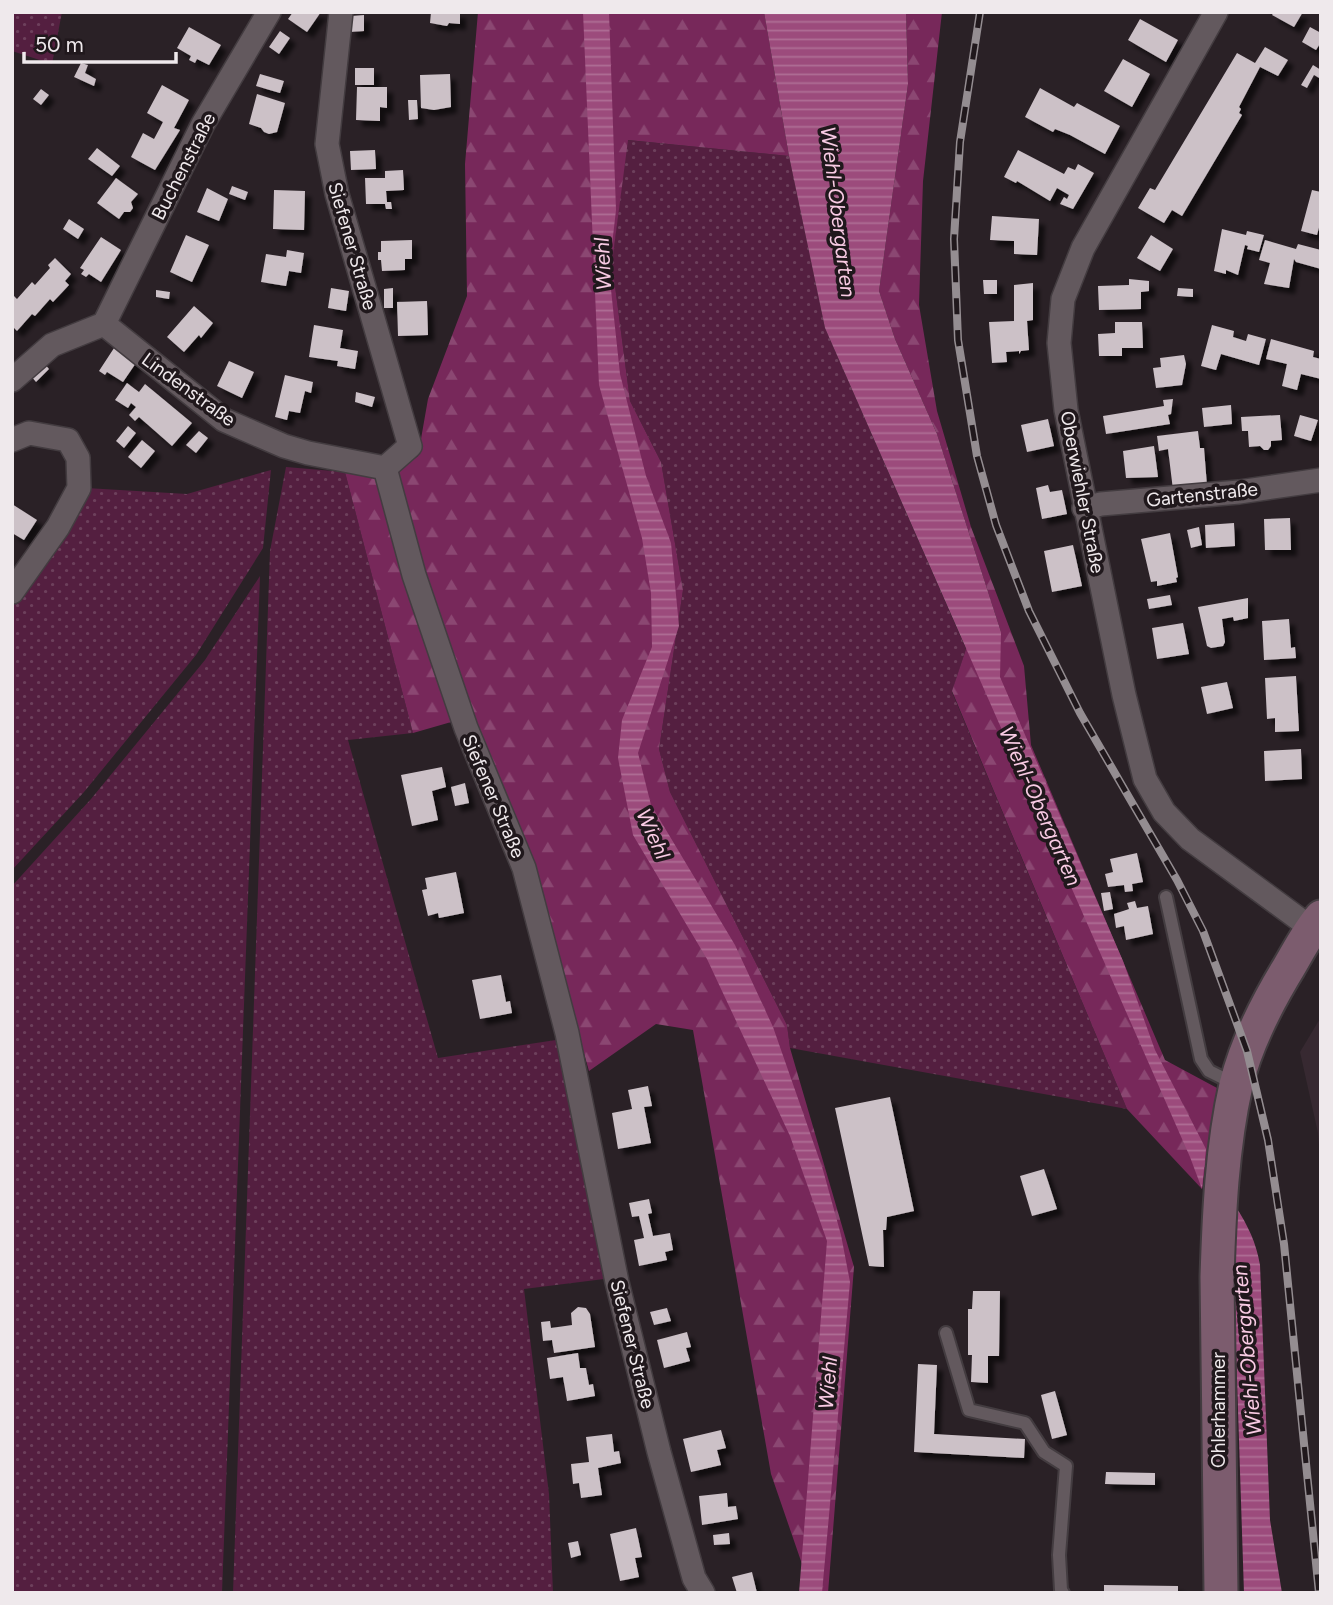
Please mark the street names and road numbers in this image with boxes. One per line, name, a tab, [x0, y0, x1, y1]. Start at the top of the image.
street label: Buchenstraße	[147, 109, 220, 224]
street label: Siefener Straße	[323, 180, 382, 313]
street label: Lindenstraße	[137, 348, 240, 431]
street label: Oberwiehler Straße	[1056, 409, 1110, 575]
street label: Gartenstraße	[1145, 477, 1259, 512]
street label: Siefener Straße	[457, 731, 530, 861]
street label: Siefener Straße	[605, 1277, 660, 1411]
street label: Ohlerhammer	[1207, 1352, 1230, 1468]

